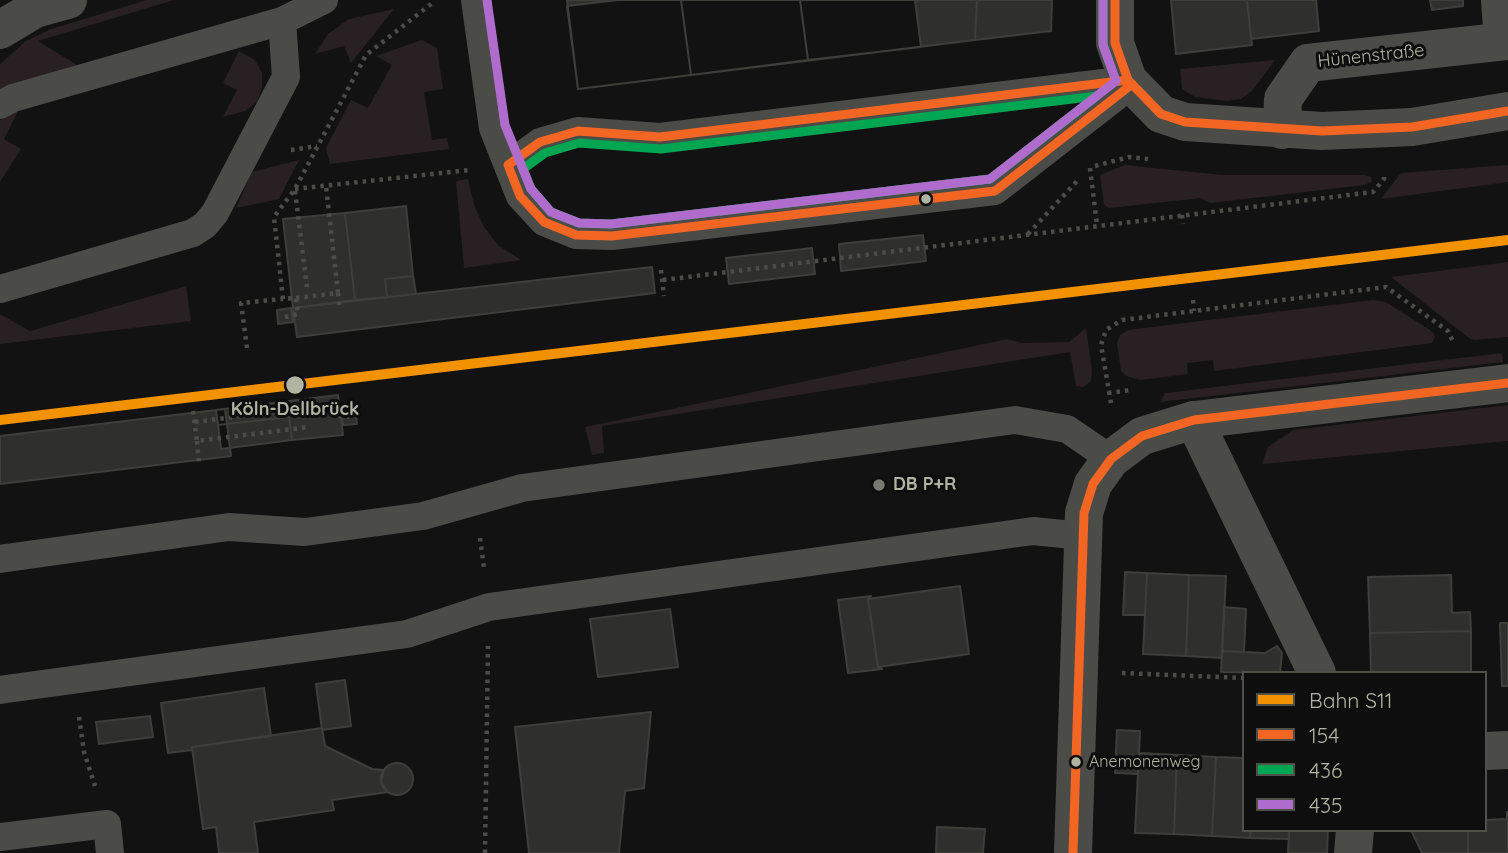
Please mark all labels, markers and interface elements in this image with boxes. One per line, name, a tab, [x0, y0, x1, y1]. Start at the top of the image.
street label: Hünenstraße	[1316, 40, 1426, 72]
unlabelled marker	[919, 192, 933, 206]
marker: Köln-Dellbrück	[284, 374, 306, 396]
place label: Köln-Dellbrück	[231, 399, 359, 421]
place label: DB P+R	[893, 474, 956, 496]
marker: DB P+R	[871, 477, 887, 493]
legend	[1242, 671, 1487, 832]
text: Bahn S11	[1309, 687, 1393, 713]
text: 154	[1309, 722, 1339, 748]
place label: Anemonenweg	[1089, 752, 1200, 772]
marker: Anemonenweg	[1069, 755, 1083, 769]
text: 436	[1309, 757, 1342, 783]
text: 435	[1309, 792, 1343, 818]

